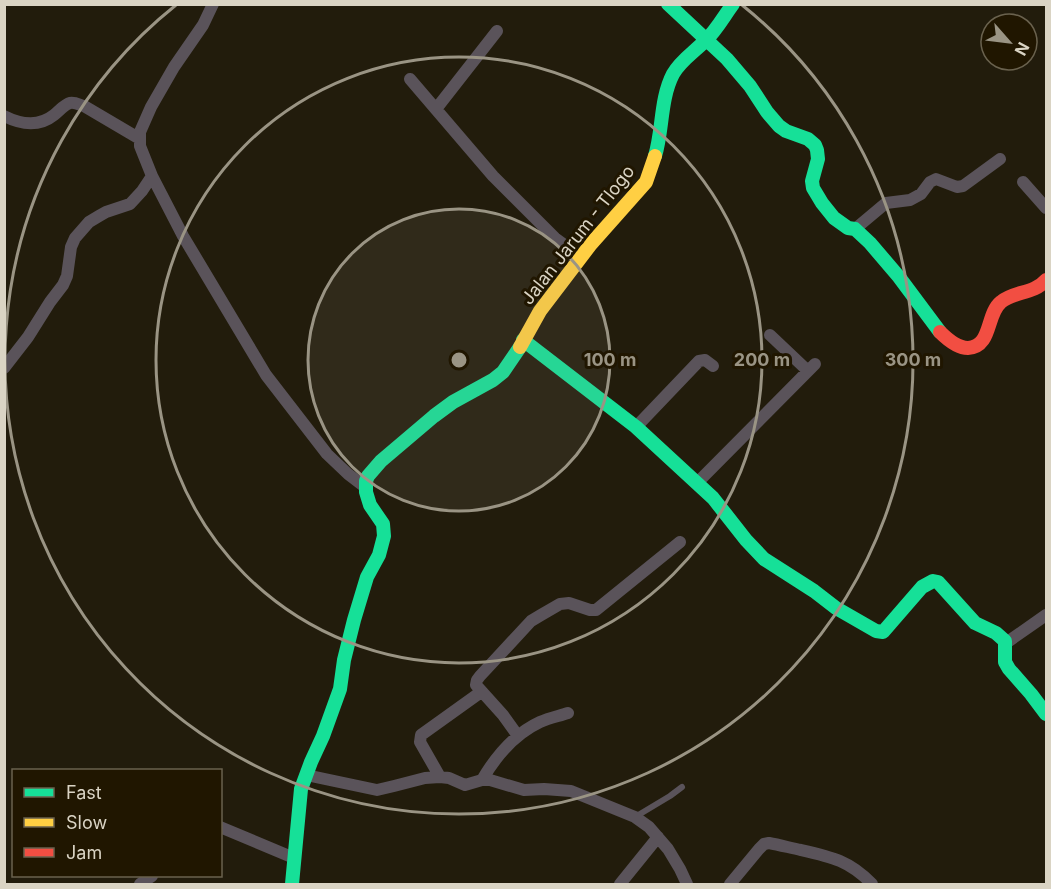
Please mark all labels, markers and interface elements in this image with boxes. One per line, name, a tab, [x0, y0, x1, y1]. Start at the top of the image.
north arrow	[979, 12, 1039, 72]
text: N	[1011, 39, 1034, 59]
street label: Jalan Jarum - Tlogo	[517, 161, 639, 309]
text: 100 m	[584, 349, 636, 370]
text: 200 m	[734, 349, 790, 370]
text: 300 m	[885, 349, 941, 370]
centre of rings	[449, 350, 469, 370]
legend	[12, 769, 222, 877]
text: Fast	[66, 782, 102, 803]
text: Slow	[66, 812, 107, 833]
text: Jam	[66, 842, 102, 863]

